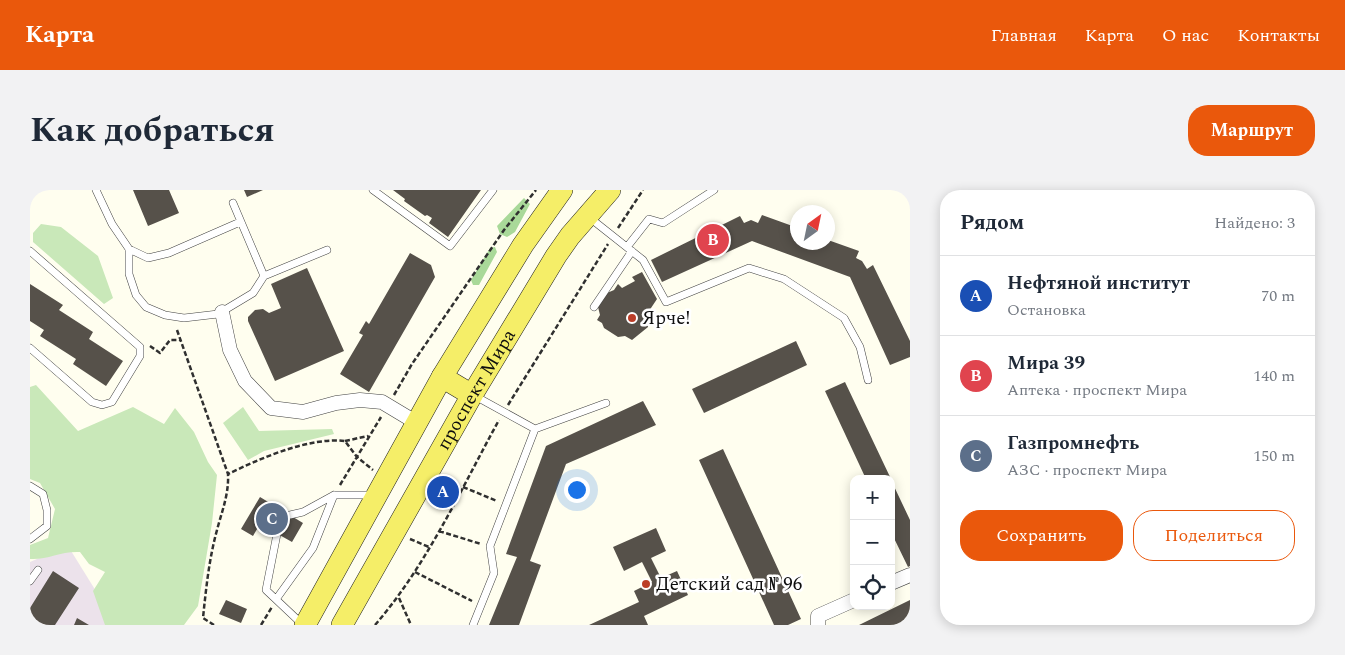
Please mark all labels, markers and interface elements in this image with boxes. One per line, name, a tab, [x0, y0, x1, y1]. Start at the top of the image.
text: Карта	[25, 17, 94, 53]
text: Главная	[991, 22, 1057, 49]
text: Карта	[1085, 22, 1134, 49]
text: О нас	[1162, 22, 1209, 49]
text: Контакты	[1237, 22, 1320, 49]
text: Как добраться	[30, 104, 275, 157]
button: Маршрут	[1188, 105, 1315, 156]
north arrow	[790, 205, 835, 250]
text: Рядом	[960, 207, 1024, 239]
text: Найдено: 3	[1214, 211, 1295, 235]
pin: B	[697, 221, 729, 259]
text: Нефтяной институт	[1007, 269, 1190, 298]
text: A	[970, 284, 982, 308]
text: 70 m	[1261, 284, 1295, 308]
text: Остановка	[1007, 298, 1086, 322]
place label: Ярче!	[642, 304, 690, 333]
marker: Ярче!	[626, 312, 638, 324]
street label: проспект Мира	[429, 323, 524, 456]
text: Мира 39	[1007, 349, 1085, 378]
text: B	[970, 364, 982, 388]
text: 140 m	[1253, 364, 1295, 388]
text: Аптека · проспект Мира	[1007, 378, 1187, 402]
text: Газпромнефть	[1007, 429, 1139, 458]
text: C	[970, 444, 982, 468]
text: 150 m	[1253, 444, 1295, 468]
text: АЗС · проспект Мира	[1007, 458, 1167, 482]
pin: A	[427, 473, 459, 511]
map controls	[850, 475, 895, 610]
button: +	[850, 475, 895, 520]
your location	[564, 477, 590, 503]
pin: C	[256, 500, 288, 538]
button: Сохранить	[960, 510, 1123, 561]
button: Поделиться	[1133, 510, 1295, 561]
button: −	[850, 520, 895, 565]
button: locate	[850, 565, 895, 610]
place label: Детский сад № 96	[656, 570, 802, 599]
marker: Детский сад № 96	[640, 578, 652, 590]

